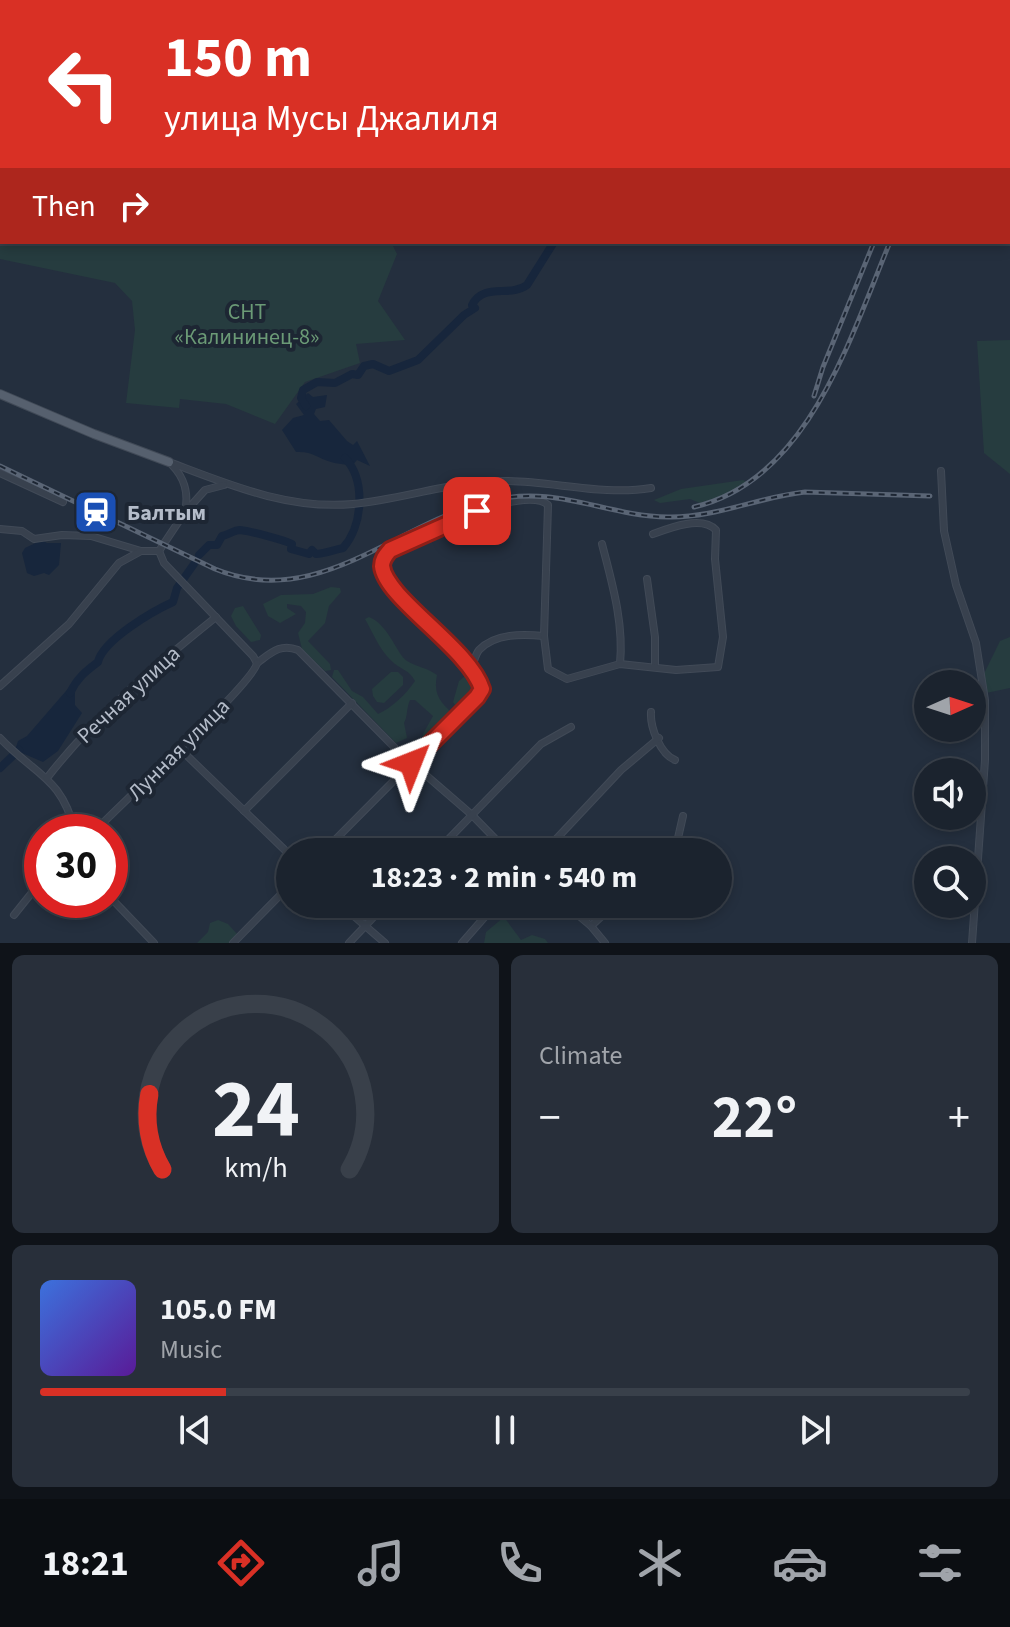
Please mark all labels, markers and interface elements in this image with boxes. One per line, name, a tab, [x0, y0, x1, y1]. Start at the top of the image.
text: 150 m	[164, 19, 312, 98]
icon: left	[32, 32, 136, 136]
text: улица Мусы Джалиля	[164, 93, 499, 144]
icon: right	[112, 184, 156, 228]
text: Then	[32, 185, 96, 228]
park label: СНТ «Калининец-8»	[175, 296, 319, 353]
pin	[443, 477, 511, 545]
station icon: Балтым	[72, 488, 120, 536]
icon: arrive	[455, 489, 499, 533]
place label: Балтым	[127, 497, 206, 529]
street label: Речная улица	[70, 638, 187, 751]
north arrow	[914, 670, 986, 742]
map controls	[914, 670, 986, 918]
street label: Лунная улица	[120, 691, 237, 808]
position arrow	[369, 721, 453, 805]
button: sound	[914, 758, 986, 830]
speed limit sign: 30	[24, 814, 128, 918]
button: search	[914, 846, 986, 918]
text: 18:23 · 2 min · 540 m	[371, 856, 637, 899]
text: Climate	[539, 1037, 623, 1074]
text: 24	[212, 1051, 299, 1169]
text: 22°	[712, 1076, 797, 1161]
text: −	[539, 1087, 561, 1150]
text: +	[948, 1087, 970, 1150]
text: km/h	[224, 1148, 287, 1188]
text: 105.0 FM	[160, 1288, 277, 1331]
text: Music	[160, 1331, 222, 1368]
icon: previous	[173, 1408, 217, 1452]
icon: pause	[483, 1408, 527, 1452]
icon: next	[793, 1408, 837, 1452]
icon: directions	[213, 1535, 269, 1591]
icon: music	[353, 1535, 409, 1591]
icon: phone	[492, 1535, 548, 1591]
icon: climate	[632, 1535, 688, 1591]
icon: car	[772, 1535, 828, 1591]
icon: filters	[912, 1535, 968, 1591]
text: 18:21	[42, 1538, 129, 1589]

